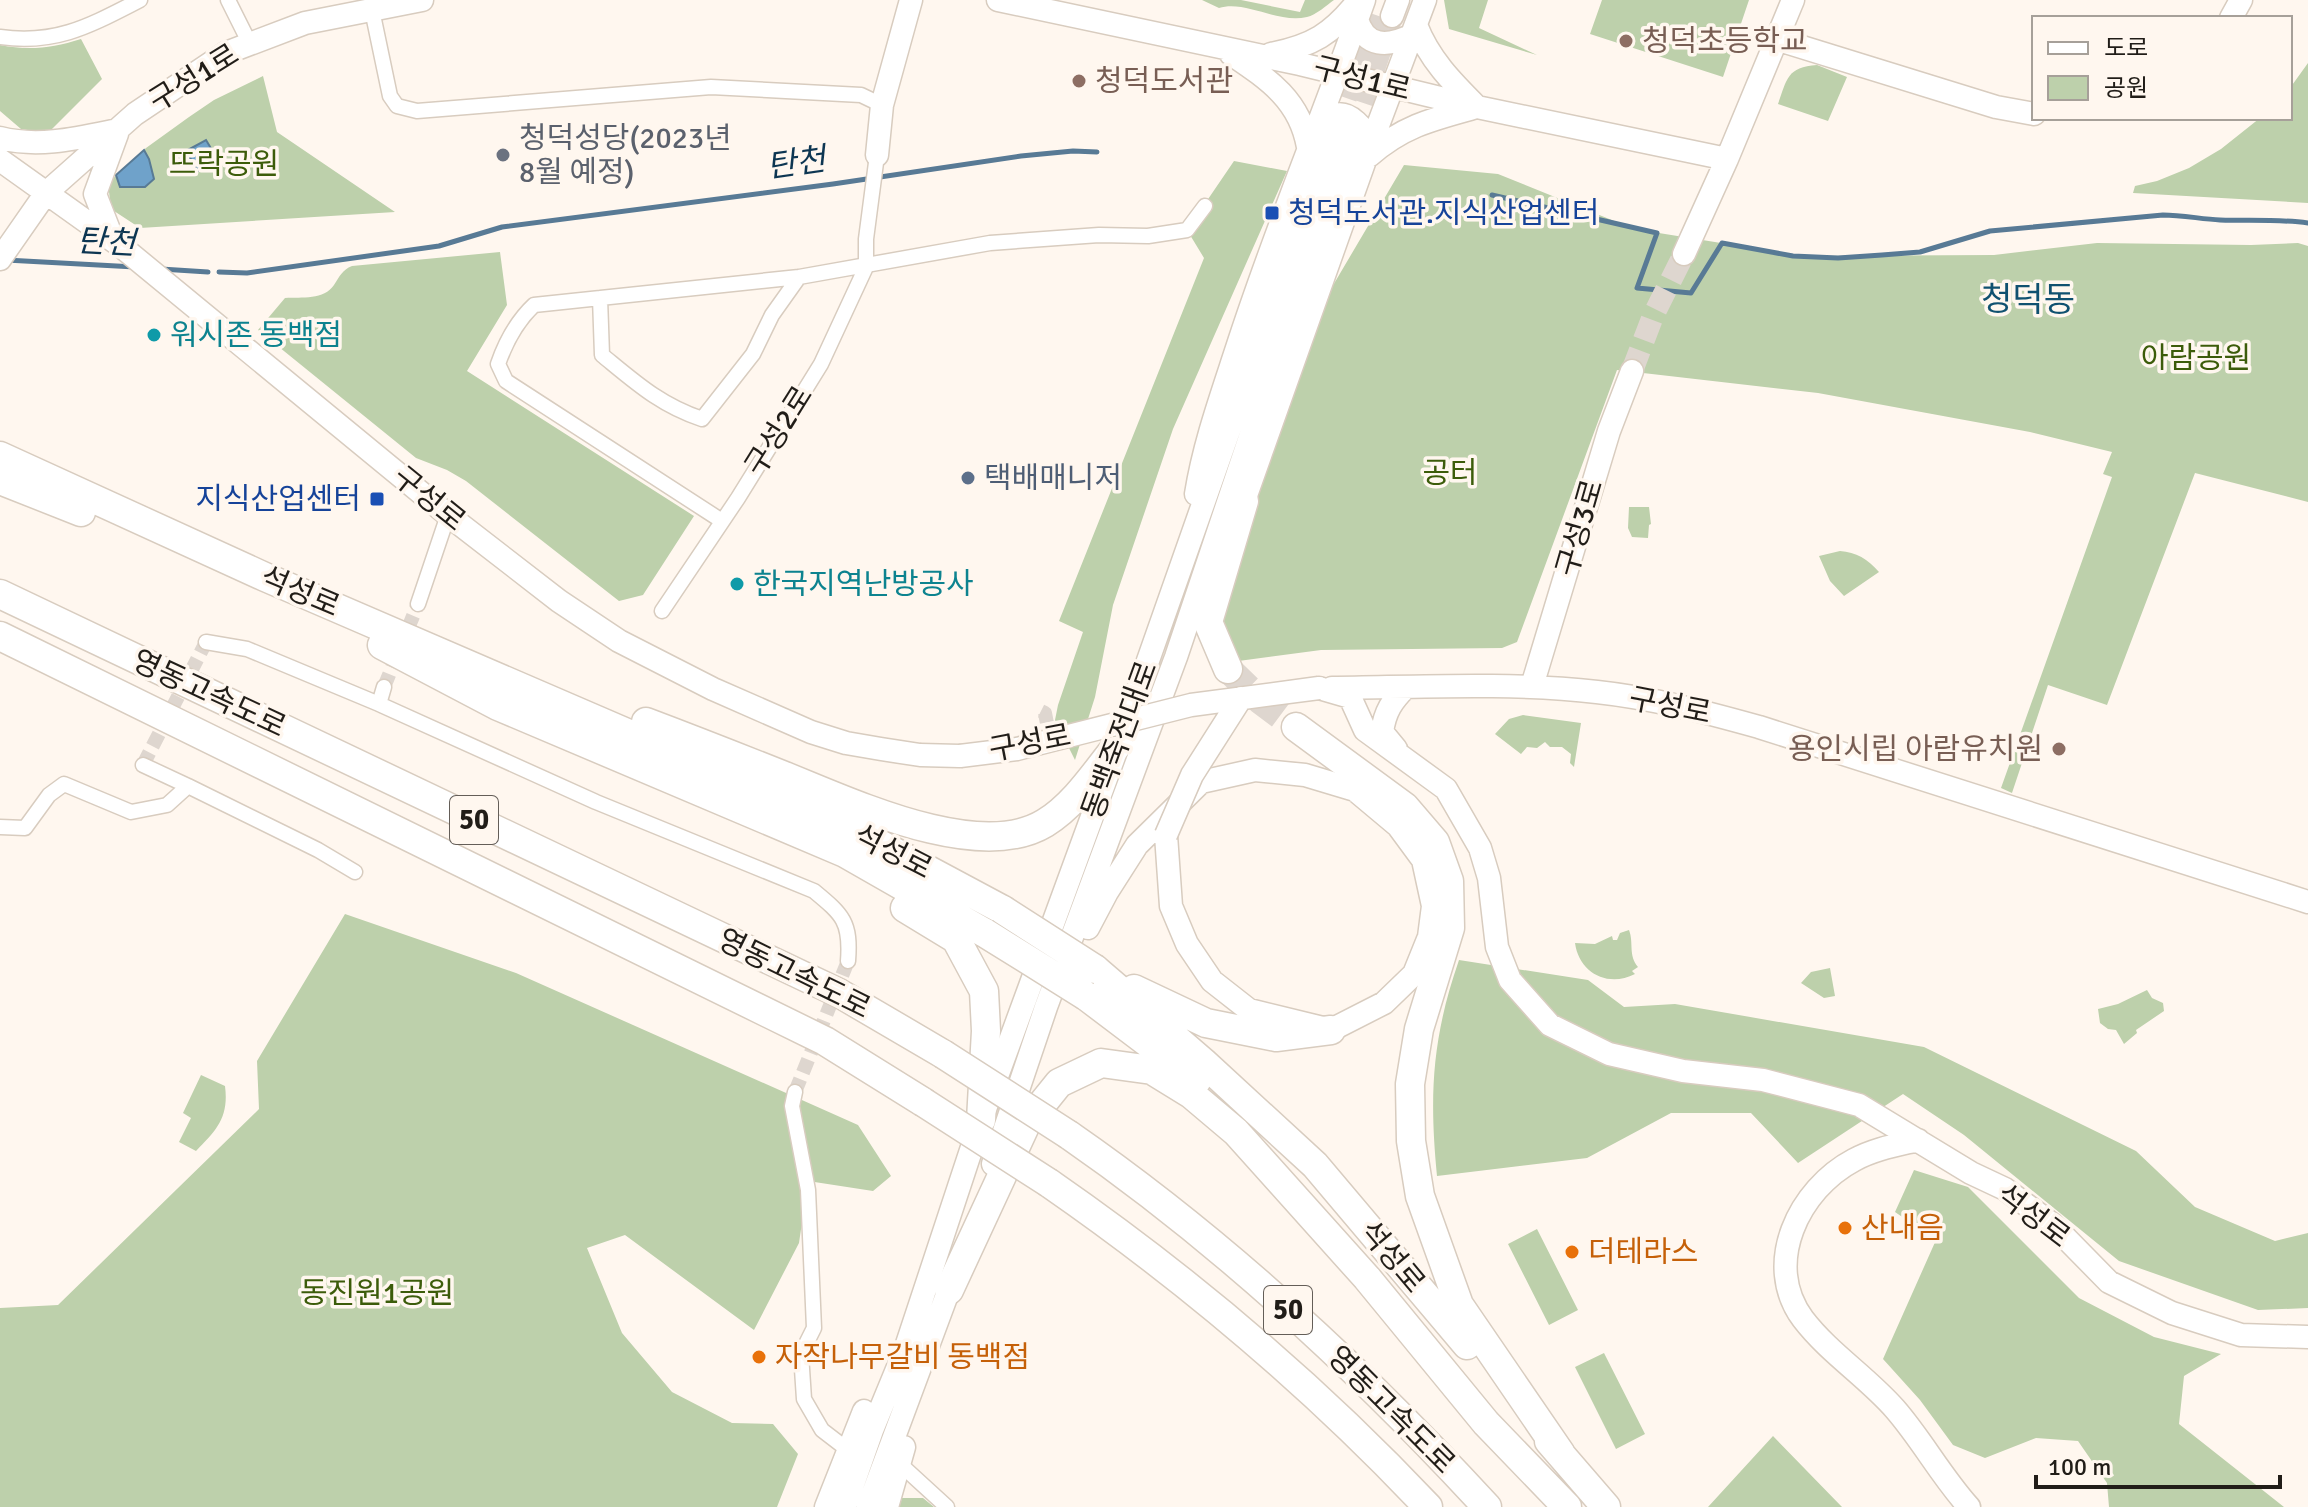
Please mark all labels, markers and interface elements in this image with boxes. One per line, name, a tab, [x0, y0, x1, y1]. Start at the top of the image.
legend	[2032, 16, 2292, 120]
place label: 청덕초등학교	[1642, 23, 1808, 60]
marker: 청덕초등학교	[1617, 32, 1635, 50]
text: 도로	[2104, 33, 2148, 63]
street label: 구성1로	[142, 36, 246, 120]
street label: 구성1로	[1309, 49, 1415, 109]
place label: 청덕도서관	[1095, 63, 1233, 100]
marker: 청덕도서관	[1070, 72, 1088, 90]
text: 공원	[2104, 73, 2148, 103]
place label: 청덕성당(2023년 8월 예정)	[519, 120, 732, 191]
water label: 탄천	[764, 139, 831, 186]
park label: 뜨락공원	[169, 146, 279, 183]
marker: 청덕성당(2023년 8월 예정)	[494, 146, 512, 164]
place label: 청덕도서관.지식산업센터	[1288, 195, 1600, 232]
marker: 청덕도서관.지식산업센터	[1263, 204, 1281, 222]
water label: 탄천	[76, 221, 140, 263]
district label: 청덕동	[1981, 279, 2075, 321]
place label: 워시존 동백점	[170, 317, 342, 354]
marker: 워시존 동백점	[145, 326, 163, 344]
park label: 아람공원	[2141, 340, 2251, 377]
street label: 구성2로	[737, 379, 821, 483]
park label: 공터	[1422, 455, 1478, 492]
street label: 구성로	[385, 459, 473, 539]
place label: 택배매니저	[984, 460, 1122, 497]
marker: 택배매니저	[959, 469, 977, 487]
street label: 구성3로	[1549, 475, 1611, 581]
place label: 지식산업센터	[195, 481, 361, 518]
marker: 지식산업센터	[368, 490, 386, 508]
street label: 석성로	[255, 559, 345, 625]
place label: 한국지역난방공사	[753, 566, 974, 603]
marker: 한국지역난방공사	[728, 575, 746, 593]
street label: 영동고속도로	[126, 642, 292, 746]
street label: 동백죽전대로	[1074, 656, 1166, 824]
street label: 구성로	[1626, 680, 1714, 732]
street label: 구성로	[986, 717, 1074, 769]
place label: 용인시립 아람유치원	[1788, 731, 2043, 768]
marker: 용인시립 아람유치원	[2050, 740, 2068, 758]
road number: 50	[450, 796, 498, 844]
street label: 석성로	[848, 817, 938, 887]
street label: 영동고속도로	[711, 921, 877, 1027]
street label: 석성로	[1989, 1176, 2077, 1256]
place label: 산내음	[1861, 1210, 1944, 1247]
street label: 석성로	[1351, 1213, 1433, 1301]
marker: 산내음	[1836, 1219, 1854, 1237]
place label: 더테라스	[1588, 1234, 1698, 1271]
marker: 더테라스	[1563, 1243, 1581, 1261]
park label: 동진원1공원	[300, 1275, 454, 1312]
road number: 50	[1264, 1286, 1312, 1334]
street label: 영동고속도로	[1319, 1338, 1463, 1482]
place label: 자작나무갈비 동백점	[775, 1339, 1030, 1376]
marker: 자작나무갈비 동백점	[750, 1348, 768, 1366]
scale bar	[2036, 1439, 2280, 1489]
text: 100 m	[2048, 1452, 2111, 1482]

